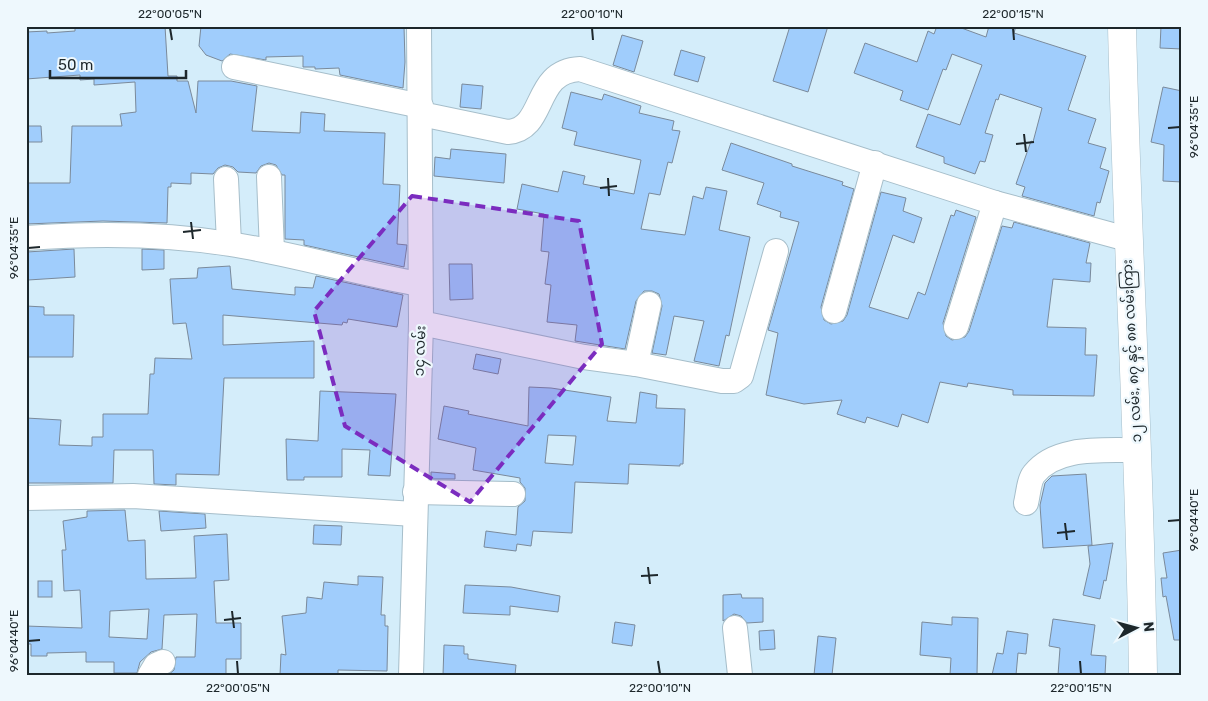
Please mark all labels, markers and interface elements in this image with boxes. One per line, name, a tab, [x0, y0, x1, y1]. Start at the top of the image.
text: 22°00'05"N	[138, 7, 202, 21]
text: 22°00'10"N	[561, 7, 623, 21]
text: 22°00'15"N	[982, 7, 1044, 21]
scale bar	[50, 48, 186, 80]
text: 50 m	[58, 56, 93, 74]
text: 96°04'35"E	[1187, 96, 1201, 158]
text: 96°04'35"E	[7, 217, 21, 279]
street label: ၁၂ လမ်း, ၈၇ နှင့် ၈၈ လမ်းကြား	[1117, 259, 1148, 443]
street label: ၁၄ လမ်း	[409, 325, 432, 377]
text: 96°04'40"E	[1187, 489, 1201, 551]
north arrow	[1110, 604, 1160, 654]
text: 96°04'40"E	[7, 610, 21, 672]
text: N	[1139, 621, 1157, 633]
text: 22°00'05"N	[206, 681, 270, 695]
text: 22°00'10"N	[629, 681, 691, 695]
text: 22°00'15"N	[1050, 681, 1112, 695]

